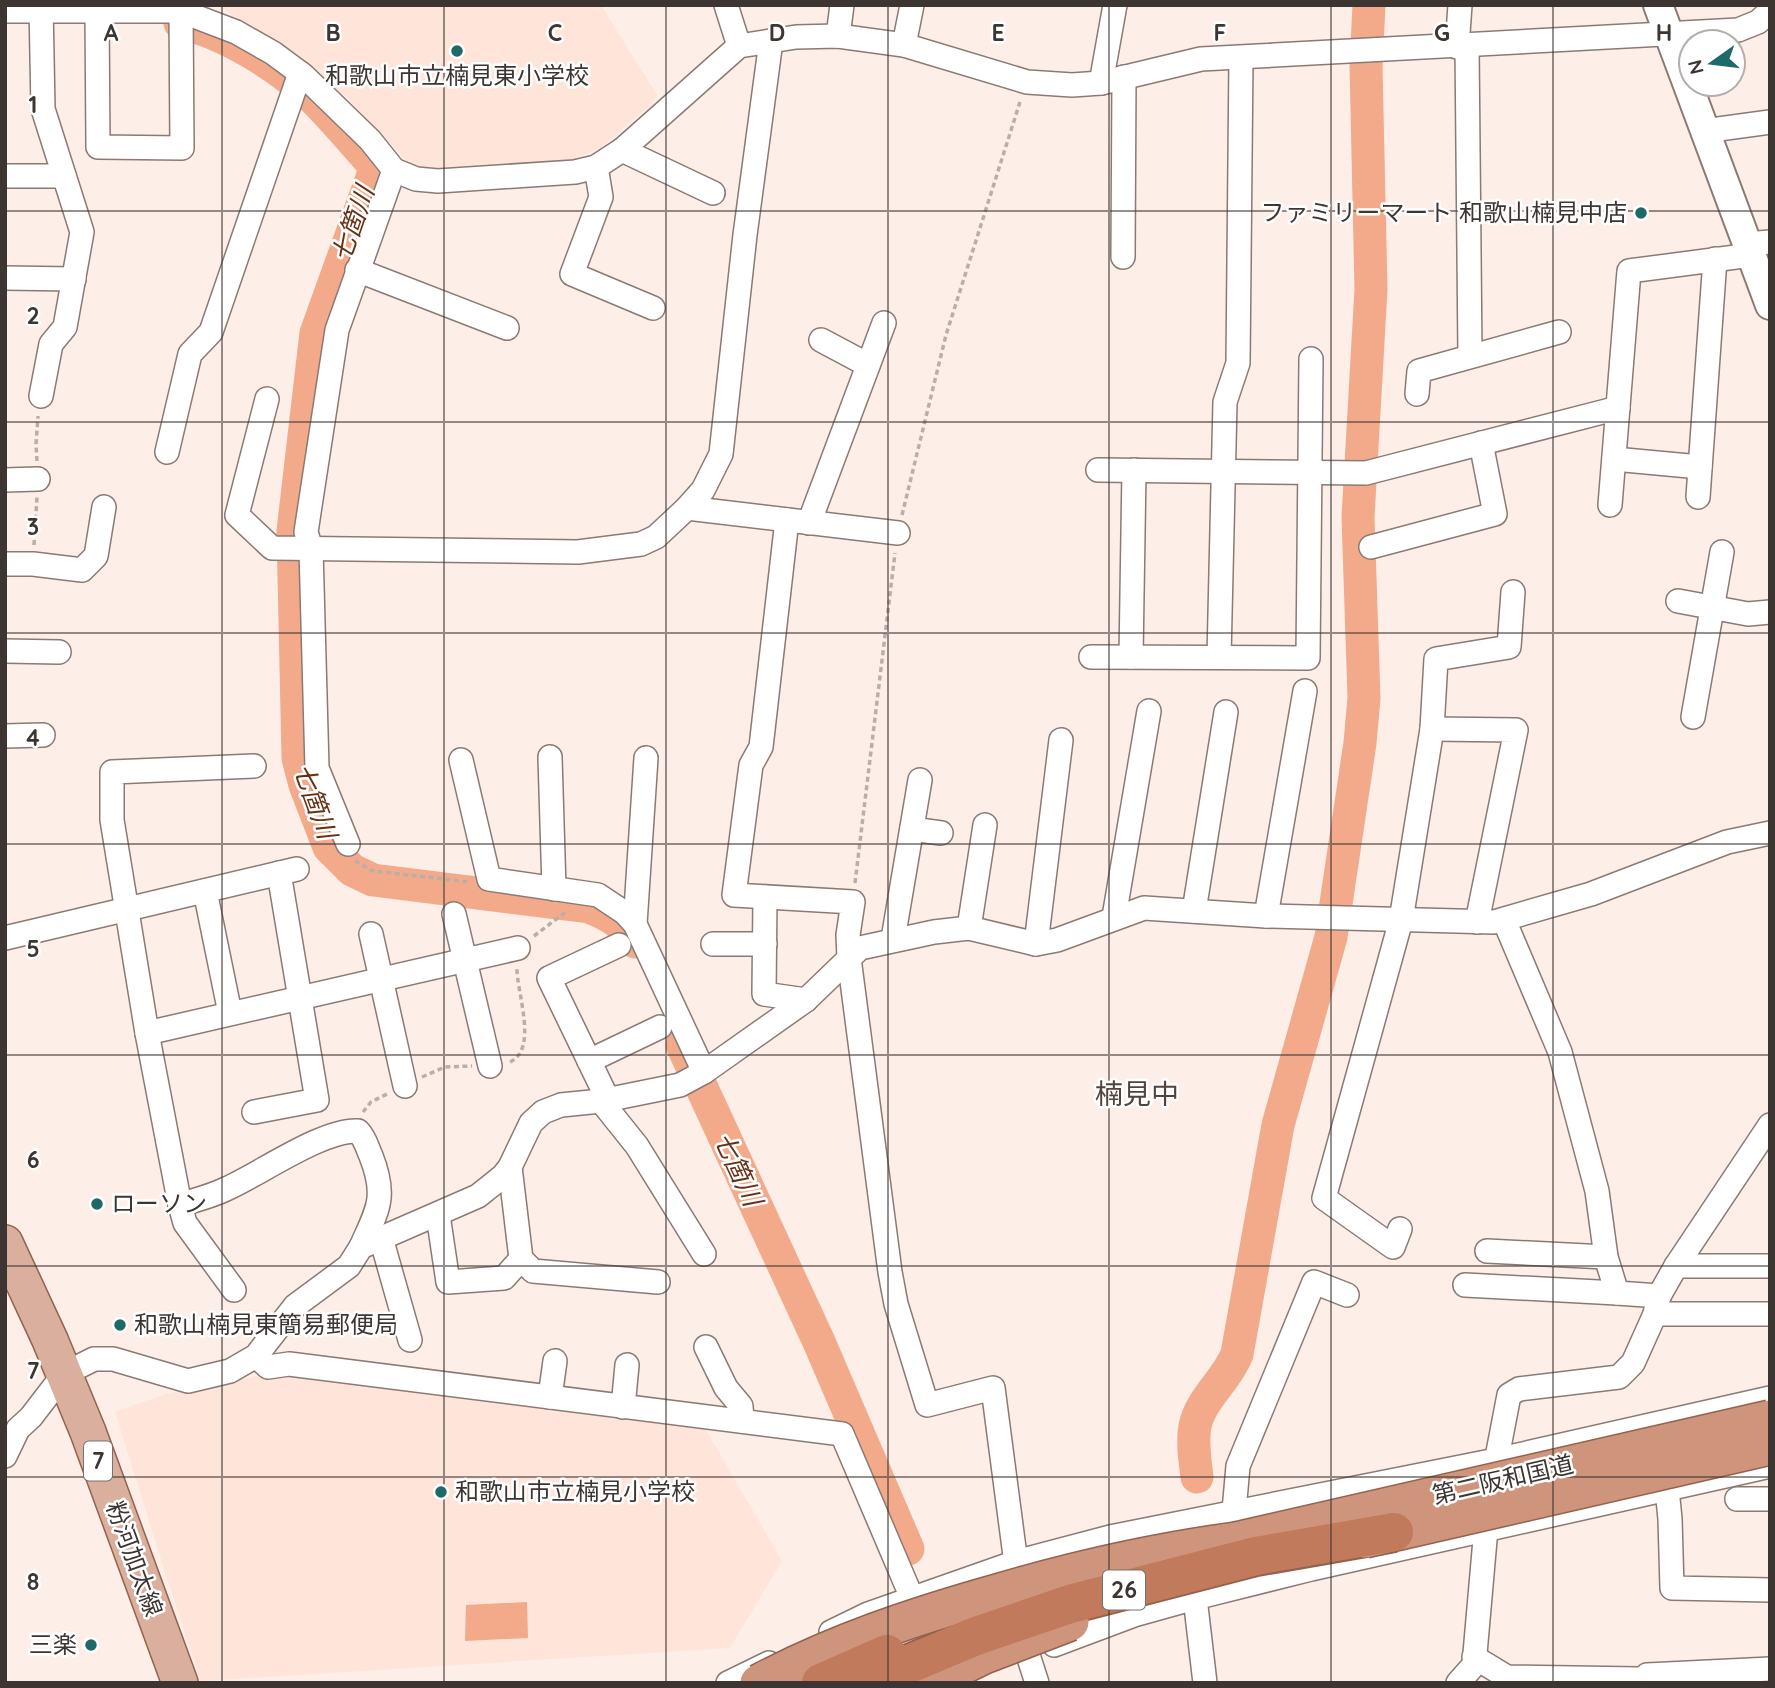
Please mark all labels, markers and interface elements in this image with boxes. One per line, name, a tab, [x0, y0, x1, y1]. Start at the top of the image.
text: A	[104, 18, 119, 47]
text: B	[325, 18, 341, 47]
text: C	[548, 18, 562, 47]
text: D	[769, 18, 785, 47]
text: E	[991, 18, 1005, 47]
text: F	[1214, 18, 1226, 47]
text: G	[1434, 18, 1450, 47]
text: H	[1656, 18, 1672, 47]
north arrow	[1677, 28, 1747, 98]
marker: 和歌山市立楠見東小学校	[449, 43, 465, 59]
text: N	[1682, 57, 1709, 77]
place label: 和歌山市立楠見東小学校	[325, 60, 589, 90]
text: 1	[29, 90, 37, 119]
water label: 七箇川	[324, 179, 382, 266]
place label: ファミリーマート 和歌山楠見中店	[1260, 197, 1627, 227]
marker: ファミリーマート 和歌山楠見中店	[1633, 205, 1649, 221]
text: 2	[26, 301, 40, 330]
text: 3	[27, 512, 39, 541]
text: 4	[26, 723, 40, 752]
water label: 七箇川	[287, 759, 345, 846]
text: 5	[26, 934, 40, 963]
district label: 楠見中	[1095, 1076, 1179, 1111]
water label: 七箇川	[707, 1126, 771, 1214]
text: 6	[27, 1145, 39, 1174]
place label: ローソン	[111, 1188, 207, 1218]
marker: ローソン	[89, 1196, 105, 1212]
place label: 和歌山楠見東簡易郵便局	[134, 1309, 398, 1339]
marker: 和歌山楠見東簡易郵便局	[112, 1317, 128, 1333]
text: 7	[27, 1356, 40, 1385]
road number: 7	[84, 1442, 112, 1480]
street label: 第二阪和国道	[1429, 1448, 1576, 1510]
place label: 和歌山市立楠見小学校	[455, 1476, 695, 1506]
marker: 和歌山市立楠見小学校	[433, 1484, 449, 1500]
street label: 粉河加太線	[100, 1497, 170, 1620]
text: 8	[27, 1567, 39, 1596]
road number: 26	[1103, 1570, 1145, 1610]
place label: 三楽	[29, 1629, 77, 1659]
marker: 三楽	[83, 1637, 99, 1653]

